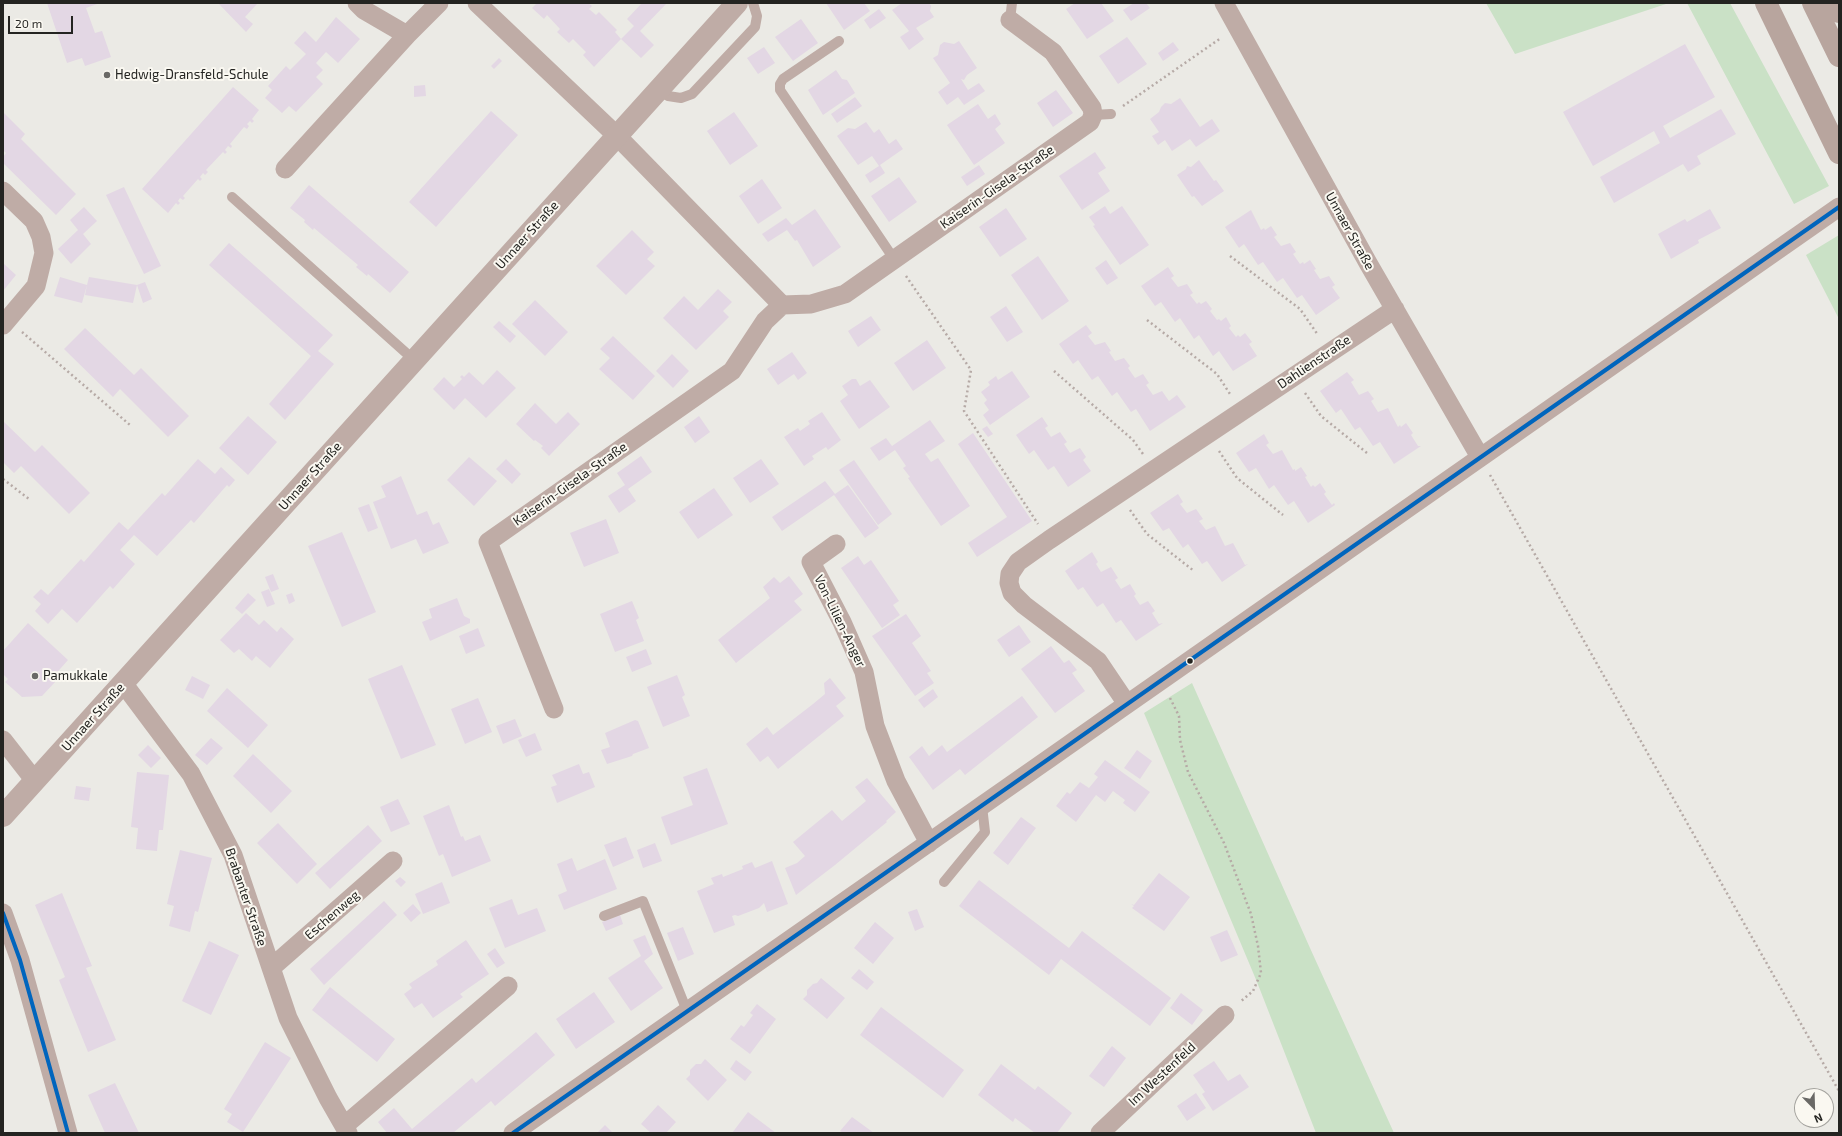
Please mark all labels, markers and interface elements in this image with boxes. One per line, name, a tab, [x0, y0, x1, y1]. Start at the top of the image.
scale bar	[10, 8, 75, 34]
text: 20 m	[15, 16, 42, 30]
place label: Hedwig-Dransfeld-Schule	[115, 67, 269, 83]
marker: Hedwig-Dransfeld-Schule	[102, 70, 112, 80]
street label: Kaiserin-Gisela-Straße	[937, 142, 1057, 232]
street label: Unnaer Straße	[1322, 189, 1378, 273]
street label: Unnaer Straße	[492, 198, 562, 272]
street label: Dahlienstraße	[1275, 332, 1353, 392]
street label: Unnaer Straße	[275, 439, 345, 513]
street label: Kaiserin-Gisela-Straße	[510, 439, 630, 529]
street label: Von-Lilien-Anger	[811, 572, 869, 670]
unlabelled marker	[1185, 656, 1195, 666]
place label: Pamukkale	[43, 668, 108, 684]
marker: Pamukkale	[30, 671, 40, 681]
street label: Unnaer Straße	[58, 680, 128, 754]
street label: Brabanter Straße	[222, 846, 270, 948]
street label: Eschenweg	[302, 887, 362, 943]
street label: Im Westenfeld	[1125, 1039, 1199, 1109]
north arrow	[1794, 1088, 1834, 1128]
text: N	[1812, 1111, 1825, 1126]

